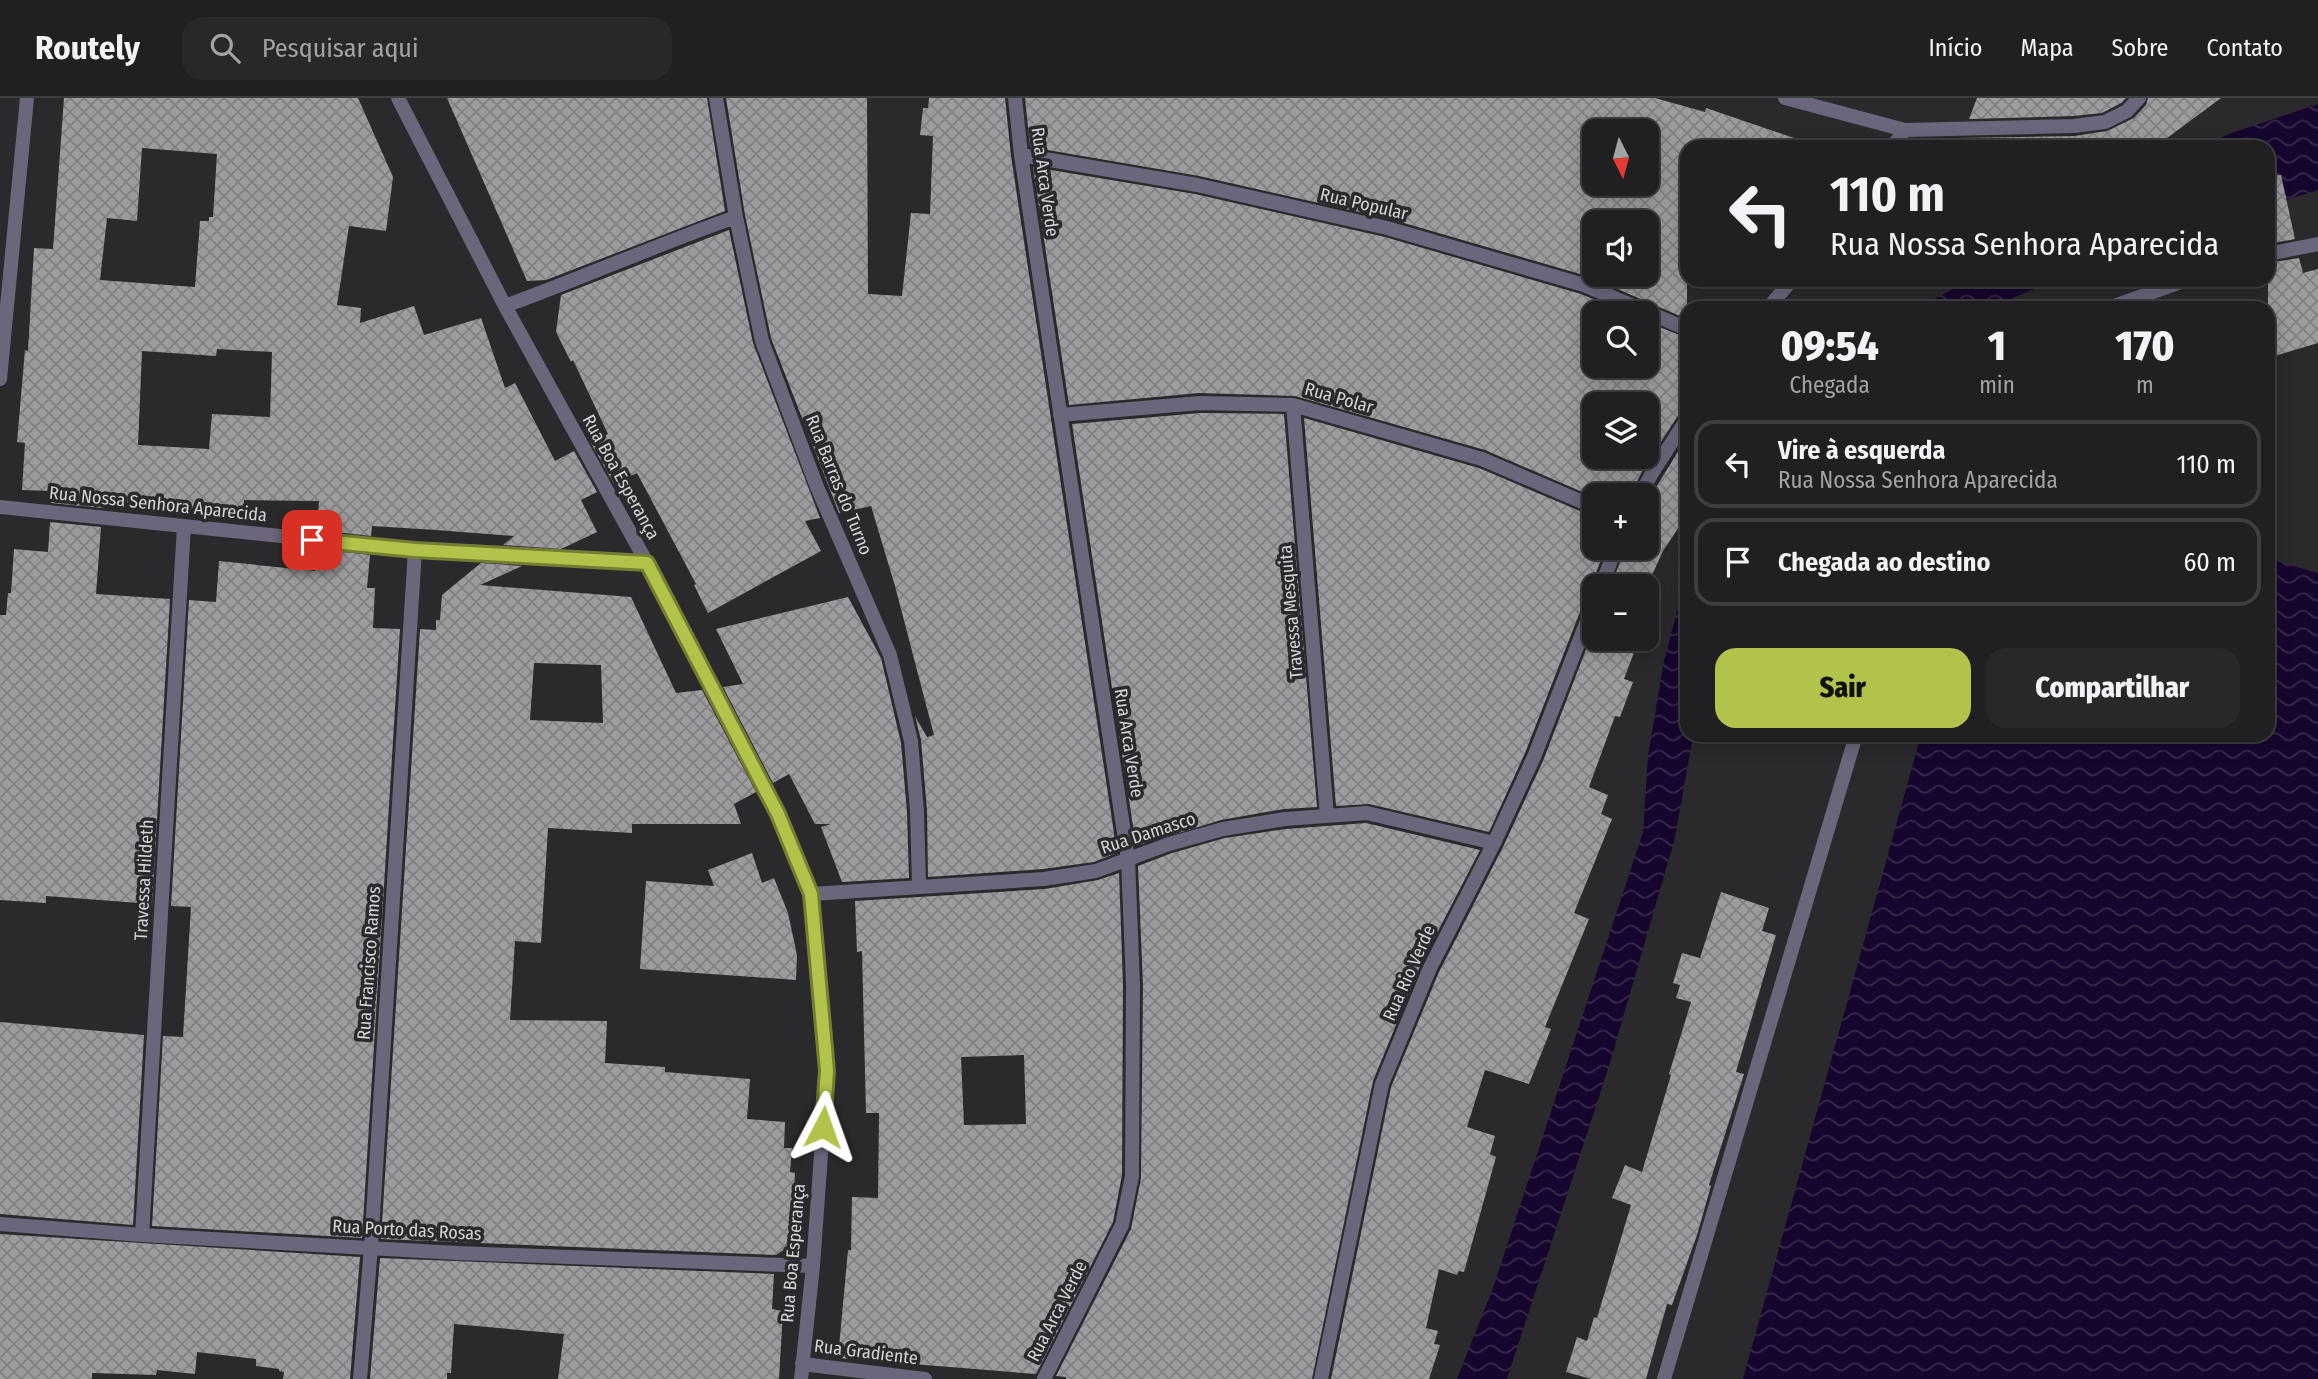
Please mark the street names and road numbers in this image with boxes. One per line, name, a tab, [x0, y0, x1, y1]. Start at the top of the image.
street label: Rua Arca Verde	[1026, 126, 1064, 238]
street label: Rua Popular	[1318, 183, 1411, 225]
street label: Rua Polar	[1302, 378, 1377, 418]
street label: Rua Boa Esperança	[578, 411, 664, 543]
street label: Rua Barras do Turno	[801, 412, 877, 558]
street label: Rua Nossa Senhora Aparecida	[48, 482, 268, 526]
street label: Travessa Mesquita	[1274, 544, 1308, 680]
street label: Rua Arca Verde	[1110, 687, 1148, 799]
street label: Rua Damasco	[1098, 807, 1198, 859]
street label: Travessa Hildeth	[130, 819, 158, 941]
street label: Rua Francisco Ramos	[353, 885, 385, 1041]
street label: Rua Rio Verde	[1378, 922, 1440, 1024]
street label: Rua Boa Esperança	[776, 1182, 810, 1323]
street label: Rua Porto das Rosas	[332, 1215, 482, 1245]
street label: Rua Arca Verde	[1022, 1257, 1092, 1365]
street label: Rua Gradiente	[813, 1335, 919, 1369]

